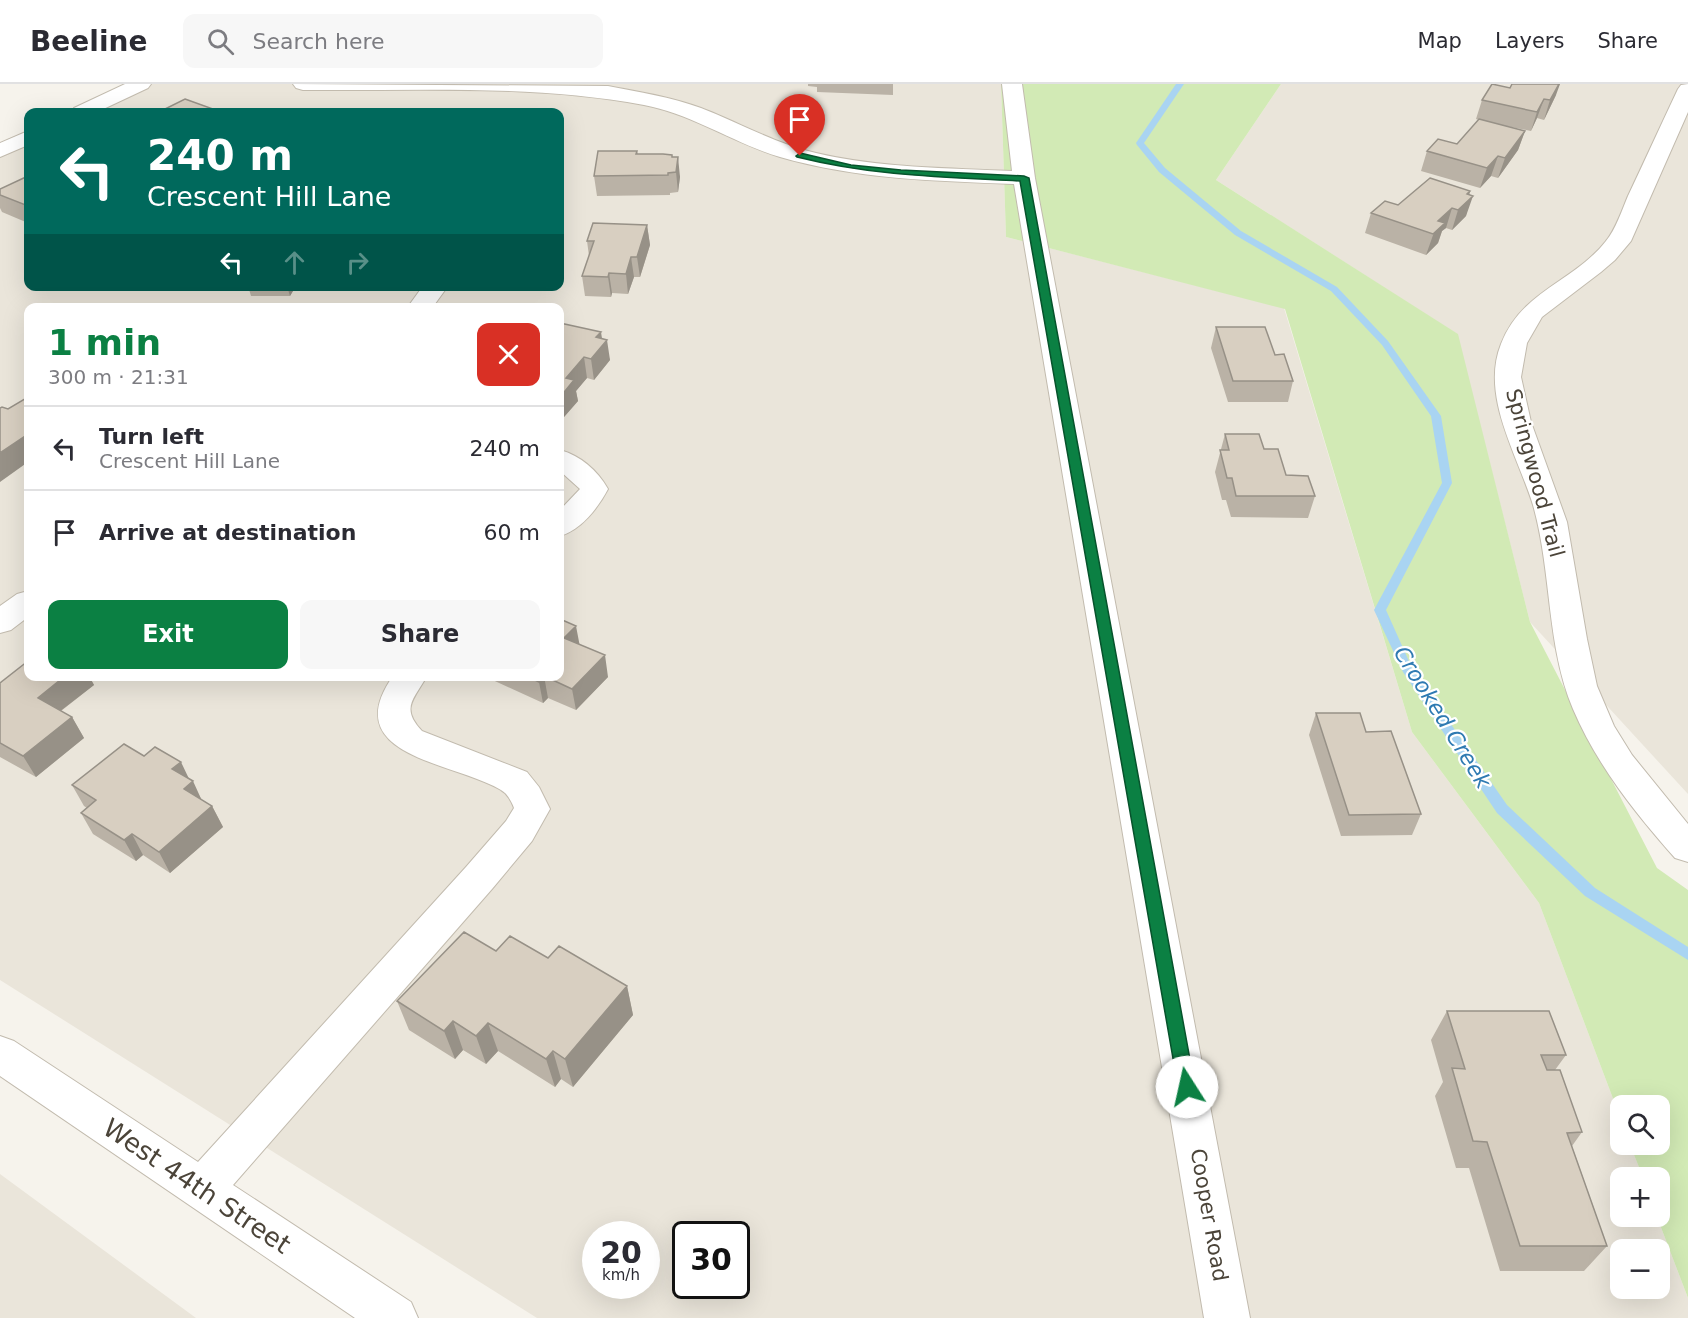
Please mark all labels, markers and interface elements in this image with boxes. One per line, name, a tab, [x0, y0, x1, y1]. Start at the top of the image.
search box	[183, 14, 603, 68]
text: Beeline	[30, 25, 147, 58]
icon: search	[204, 25, 237, 58]
text: Search here	[252, 29, 385, 54]
text: Map	[1418, 29, 1462, 53]
text: Layers	[1495, 29, 1564, 53]
text: Share	[1597, 29, 1658, 53]
pin	[774, 94, 825, 156]
icon: arrive	[783, 103, 816, 136]
text: 240 m	[147, 131, 293, 180]
icon: left	[48, 132, 126, 210]
text: Crescent Hill Lane	[147, 181, 391, 212]
icon: left	[215, 246, 248, 279]
icon: ahead	[278, 246, 311, 279]
icon: right	[341, 246, 374, 279]
text: 1 min	[48, 322, 161, 363]
button: close	[477, 323, 540, 386]
text: 300 m · 21:31	[48, 365, 189, 389]
street label: Springwood Trail	[1501, 386, 1569, 560]
text: Turn left	[99, 424, 204, 449]
icon: left	[48, 432, 81, 465]
text: 240 m	[470, 436, 540, 461]
text: Crescent Hill Lane	[99, 449, 280, 473]
icon: arrive	[48, 516, 81, 549]
text: Arrive at destination	[99, 520, 356, 545]
text: 60 m	[484, 520, 540, 545]
button: Exit	[48, 600, 288, 669]
button: Share	[300, 600, 540, 669]
water label: Crooked Creek	[1389, 642, 1497, 794]
position arrow	[1155, 1055, 1219, 1119]
map controls	[1610, 1095, 1670, 1299]
button: search	[1610, 1095, 1670, 1155]
street label: West 44th Street	[98, 1112, 296, 1260]
street label: Cooper Road	[1185, 1147, 1233, 1283]
button: +	[1610, 1167, 1670, 1227]
speed limit sign: 30	[672, 1221, 750, 1299]
text: 20	[600, 1235, 642, 1270]
button: −	[1610, 1239, 1670, 1299]
text: km/h	[602, 1266, 640, 1284]

